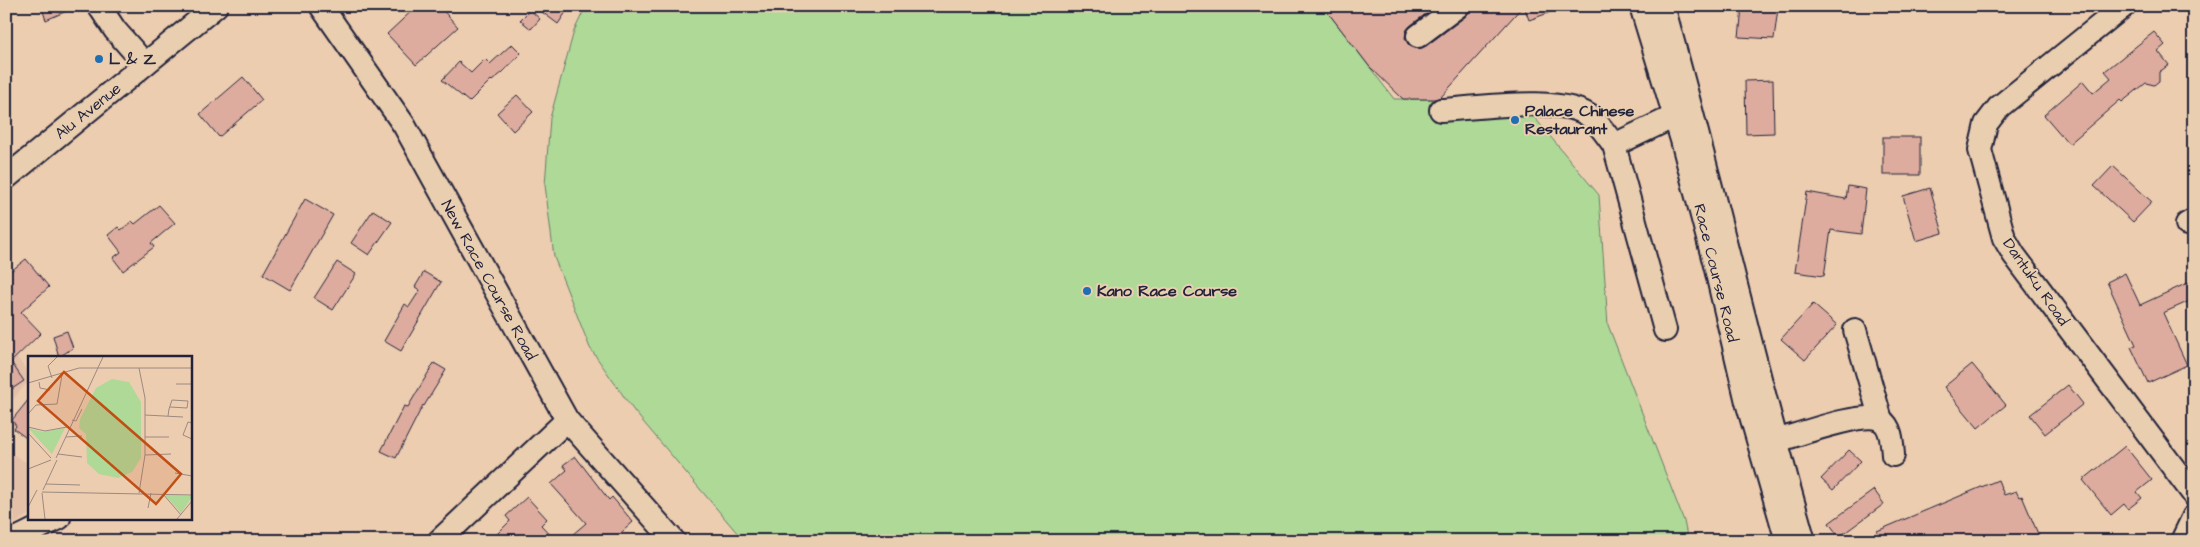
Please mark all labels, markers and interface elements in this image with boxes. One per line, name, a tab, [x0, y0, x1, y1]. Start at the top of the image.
place label: L & Z	[109, 48, 157, 70]
marker: L & Z	[93, 53, 105, 65]
street label: Alu Avenue	[50, 77, 126, 144]
place label: Palace Chinese Restaurant	[1525, 100, 1635, 140]
marker: Palace Chinese Restaurant	[1509, 114, 1521, 126]
street label: New Race Course Road	[436, 196, 542, 364]
street label: Race Course Road	[1688, 202, 1744, 344]
street label: Dantuku Road	[1998, 234, 2074, 330]
place label: Kano Race Course	[1097, 280, 1237, 302]
marker: Kano Race Course	[1081, 285, 1093, 297]
inset map	[28, 356, 191, 520]

